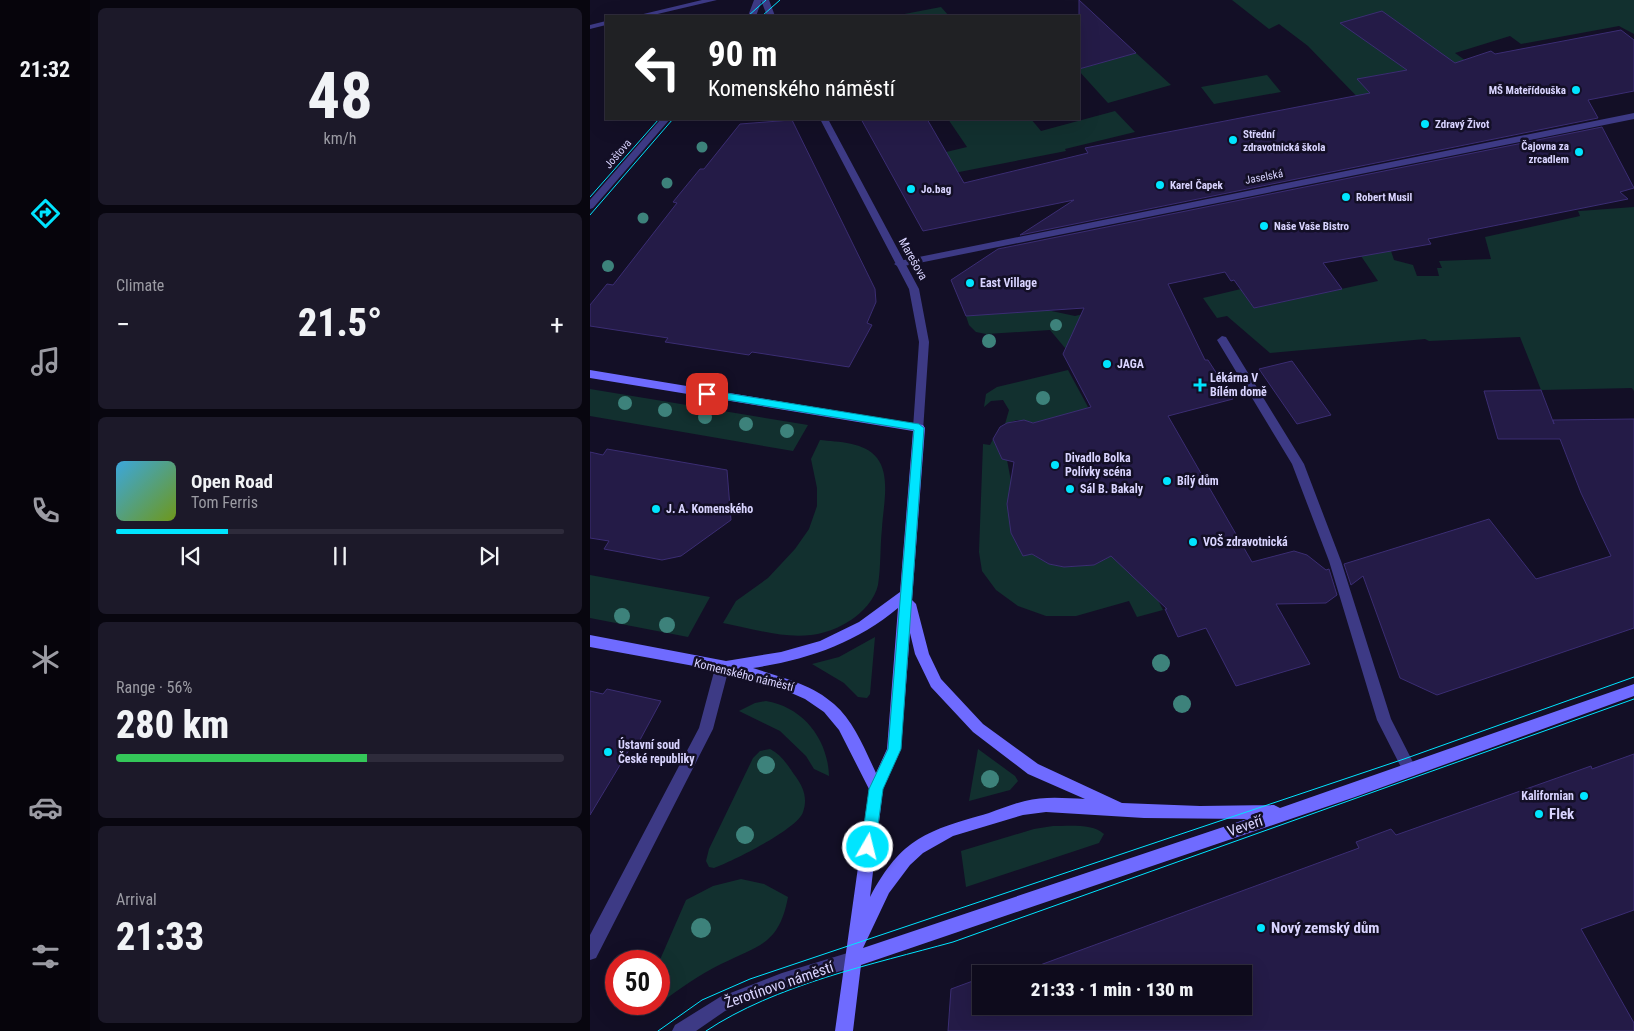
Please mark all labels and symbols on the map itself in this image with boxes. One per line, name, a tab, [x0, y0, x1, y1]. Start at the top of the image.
place label: MŠ Mateřídouška	[1489, 84, 1566, 97]
marker: MŠ Mateřídouška	[1570, 84, 1582, 96]
marker: Zdravý Život	[1419, 118, 1431, 130]
place label: Zdravý Život	[1435, 118, 1490, 131]
place label: Střední zdravotnická škola	[1243, 128, 1326, 154]
marker: Střední zdravotnická škola	[1227, 134, 1239, 146]
street label: Joštova	[602, 137, 634, 171]
place label: Čajovna za zrcadlem	[1521, 140, 1569, 166]
marker: Čajovna za zrcadlem	[1573, 146, 1585, 158]
street label: Jaselská	[1244, 167, 1284, 187]
marker: Karel Čapek	[1154, 179, 1166, 191]
place label: Karel Čapek	[1170, 179, 1224, 192]
marker: Jo.bag	[905, 183, 917, 195]
place label: Jo.bag	[921, 183, 951, 196]
marker: Robert Musil	[1340, 191, 1352, 203]
place label: Robert Musil	[1356, 191, 1413, 204]
marker: Naše Vaše Bistro	[1258, 220, 1270, 232]
place label: Naše Vaše Bistro	[1274, 220, 1350, 233]
street label: Marešova	[896, 235, 930, 283]
place label: East Village	[980, 276, 1037, 290]
marker: East Village	[964, 277, 976, 289]
place label: JAGA	[1117, 357, 1145, 371]
marker: JAGA	[1101, 358, 1113, 370]
place label: Lékárna V Bílém domě	[1210, 371, 1267, 399]
pin	[686, 373, 728, 415]
marker: Lékárna V Bílém domě	[1194, 379, 1206, 391]
place label: Divadlo Bolka Polívky scéna	[1065, 451, 1132, 479]
marker: Divadlo Bolka Polívky scéna	[1049, 459, 1061, 471]
place label: Bílý dům	[1177, 474, 1219, 488]
marker: Bílý dům	[1161, 475, 1173, 487]
place label: Sál B. Bakaly	[1080, 482, 1144, 496]
marker: Sál B. Bakaly	[1064, 483, 1076, 495]
place label: J. A. Komenského	[666, 502, 753, 516]
marker: J. A. Komenského	[650, 503, 662, 515]
place label: VOŠ zdravotnická	[1203, 534, 1288, 549]
marker: VOŠ zdravotnická	[1187, 536, 1199, 548]
street label: Komenského náměstí	[693, 656, 796, 694]
place label: Ústavní soud České republiky	[618, 737, 695, 766]
marker: Ústavní soud České republiky	[602, 746, 614, 758]
place label: Kalifornian	[1521, 789, 1574, 803]
marker: Kalifornian	[1578, 790, 1590, 802]
place label: Flek	[1549, 805, 1575, 823]
marker: Flek	[1533, 808, 1545, 820]
street label: Veveří	[1225, 811, 1267, 840]
position arrow	[841, 820, 893, 872]
place label: Nový zemský dům	[1271, 919, 1379, 937]
marker: Nový zemský dům	[1255, 922, 1267, 934]
speed limit sign: 50	[605, 950, 670, 1015]
street label: Žerotínovo náměstí	[722, 957, 837, 1012]

